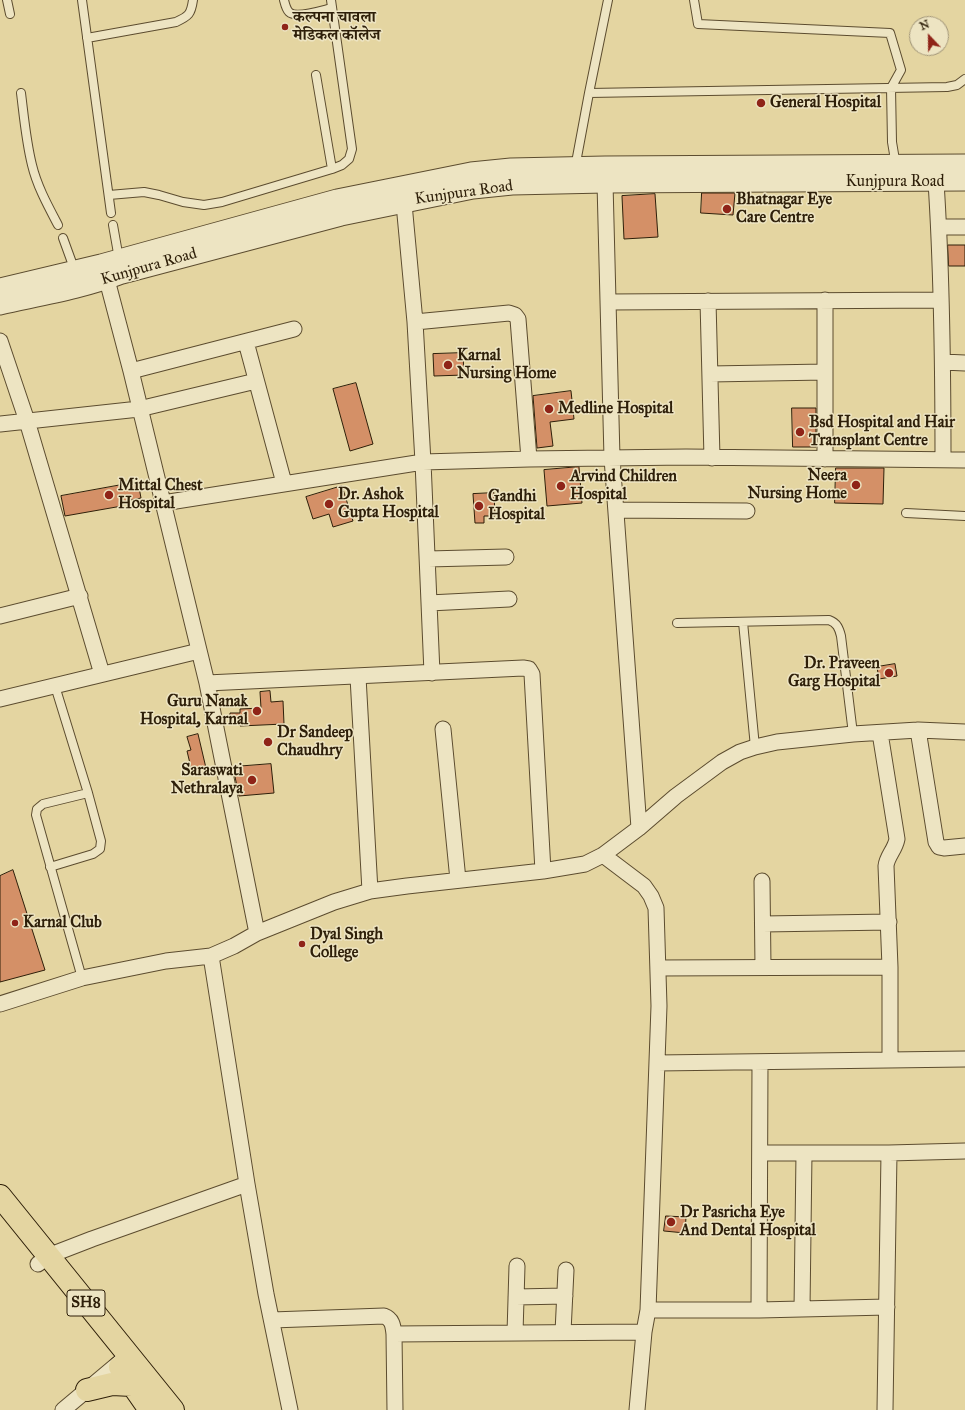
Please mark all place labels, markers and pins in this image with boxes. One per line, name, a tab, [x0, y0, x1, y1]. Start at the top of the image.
place label: कल्पना चावला मेडिकल कॉलेज	[293, 8, 381, 46]
marker: कल्पना चावला मेडिकल कॉलेज	[280, 22, 290, 32]
place label: General Hospital	[770, 93, 881, 113]
marker: General Hospital	[755, 97, 767, 109]
place label: Bhatnagar Eye Care Centre	[736, 190, 832, 228]
marker: Bhatnagar Eye Care Centre	[721, 203, 733, 215]
place label: Karnal Nursing Home	[457, 346, 556, 384]
marker: Karnal Nursing Home	[442, 359, 454, 371]
place label: Medline Hospital	[558, 399, 673, 419]
marker: Medline Hospital	[543, 403, 555, 415]
place label: Bsd Hospital and Hair Transplant Centre	[809, 413, 955, 451]
marker: Bsd Hospital and Hair Transplant Centre	[794, 426, 806, 438]
place label: Neera Nursing Home	[748, 466, 847, 504]
place label: Arvind Children Hospital	[570, 467, 677, 505]
place label: Mittal Chest Hospital	[118, 476, 203, 514]
marker: Neera Nursing Home	[850, 479, 862, 491]
marker: Arvind Children Hospital	[555, 480, 567, 492]
place label: Dr. Ashok Gupta Hospital	[338, 485, 439, 523]
place label: Gandhi Hospital	[488, 487, 545, 525]
marker: Mittal Chest Hospital	[103, 489, 115, 501]
marker: Dr. Ashok Gupta Hospital	[323, 498, 335, 510]
marker: Gandhi Hospital	[473, 500, 485, 512]
place label: Dr. Praveen Garg Hospital	[788, 654, 880, 692]
marker: Dr. Praveen Garg Hospital	[883, 667, 895, 679]
place label: Guru Nanak Hospital, Karnal	[140, 692, 248, 730]
marker: Guru Nanak Hospital, Karnal	[251, 705, 263, 717]
place label: Dr Sandeep Chaudhry	[277, 723, 353, 761]
marker: Dr Sandeep Chaudhry	[262, 736, 274, 748]
place label: Saraswati Nethralaya	[171, 761, 243, 799]
marker: Saraswati Nethralaya	[246, 774, 258, 786]
place label: Karnal Club	[23, 913, 102, 933]
marker: Karnal Club	[10, 918, 20, 928]
place label: Dyal Singh College	[310, 925, 383, 963]
marker: Dyal Singh College	[297, 939, 307, 949]
place label: Dr Pasricha Eye And Dental Hospital	[680, 1203, 816, 1241]
marker: Dr Pasricha Eye And Dental Hospital	[665, 1216, 677, 1228]

